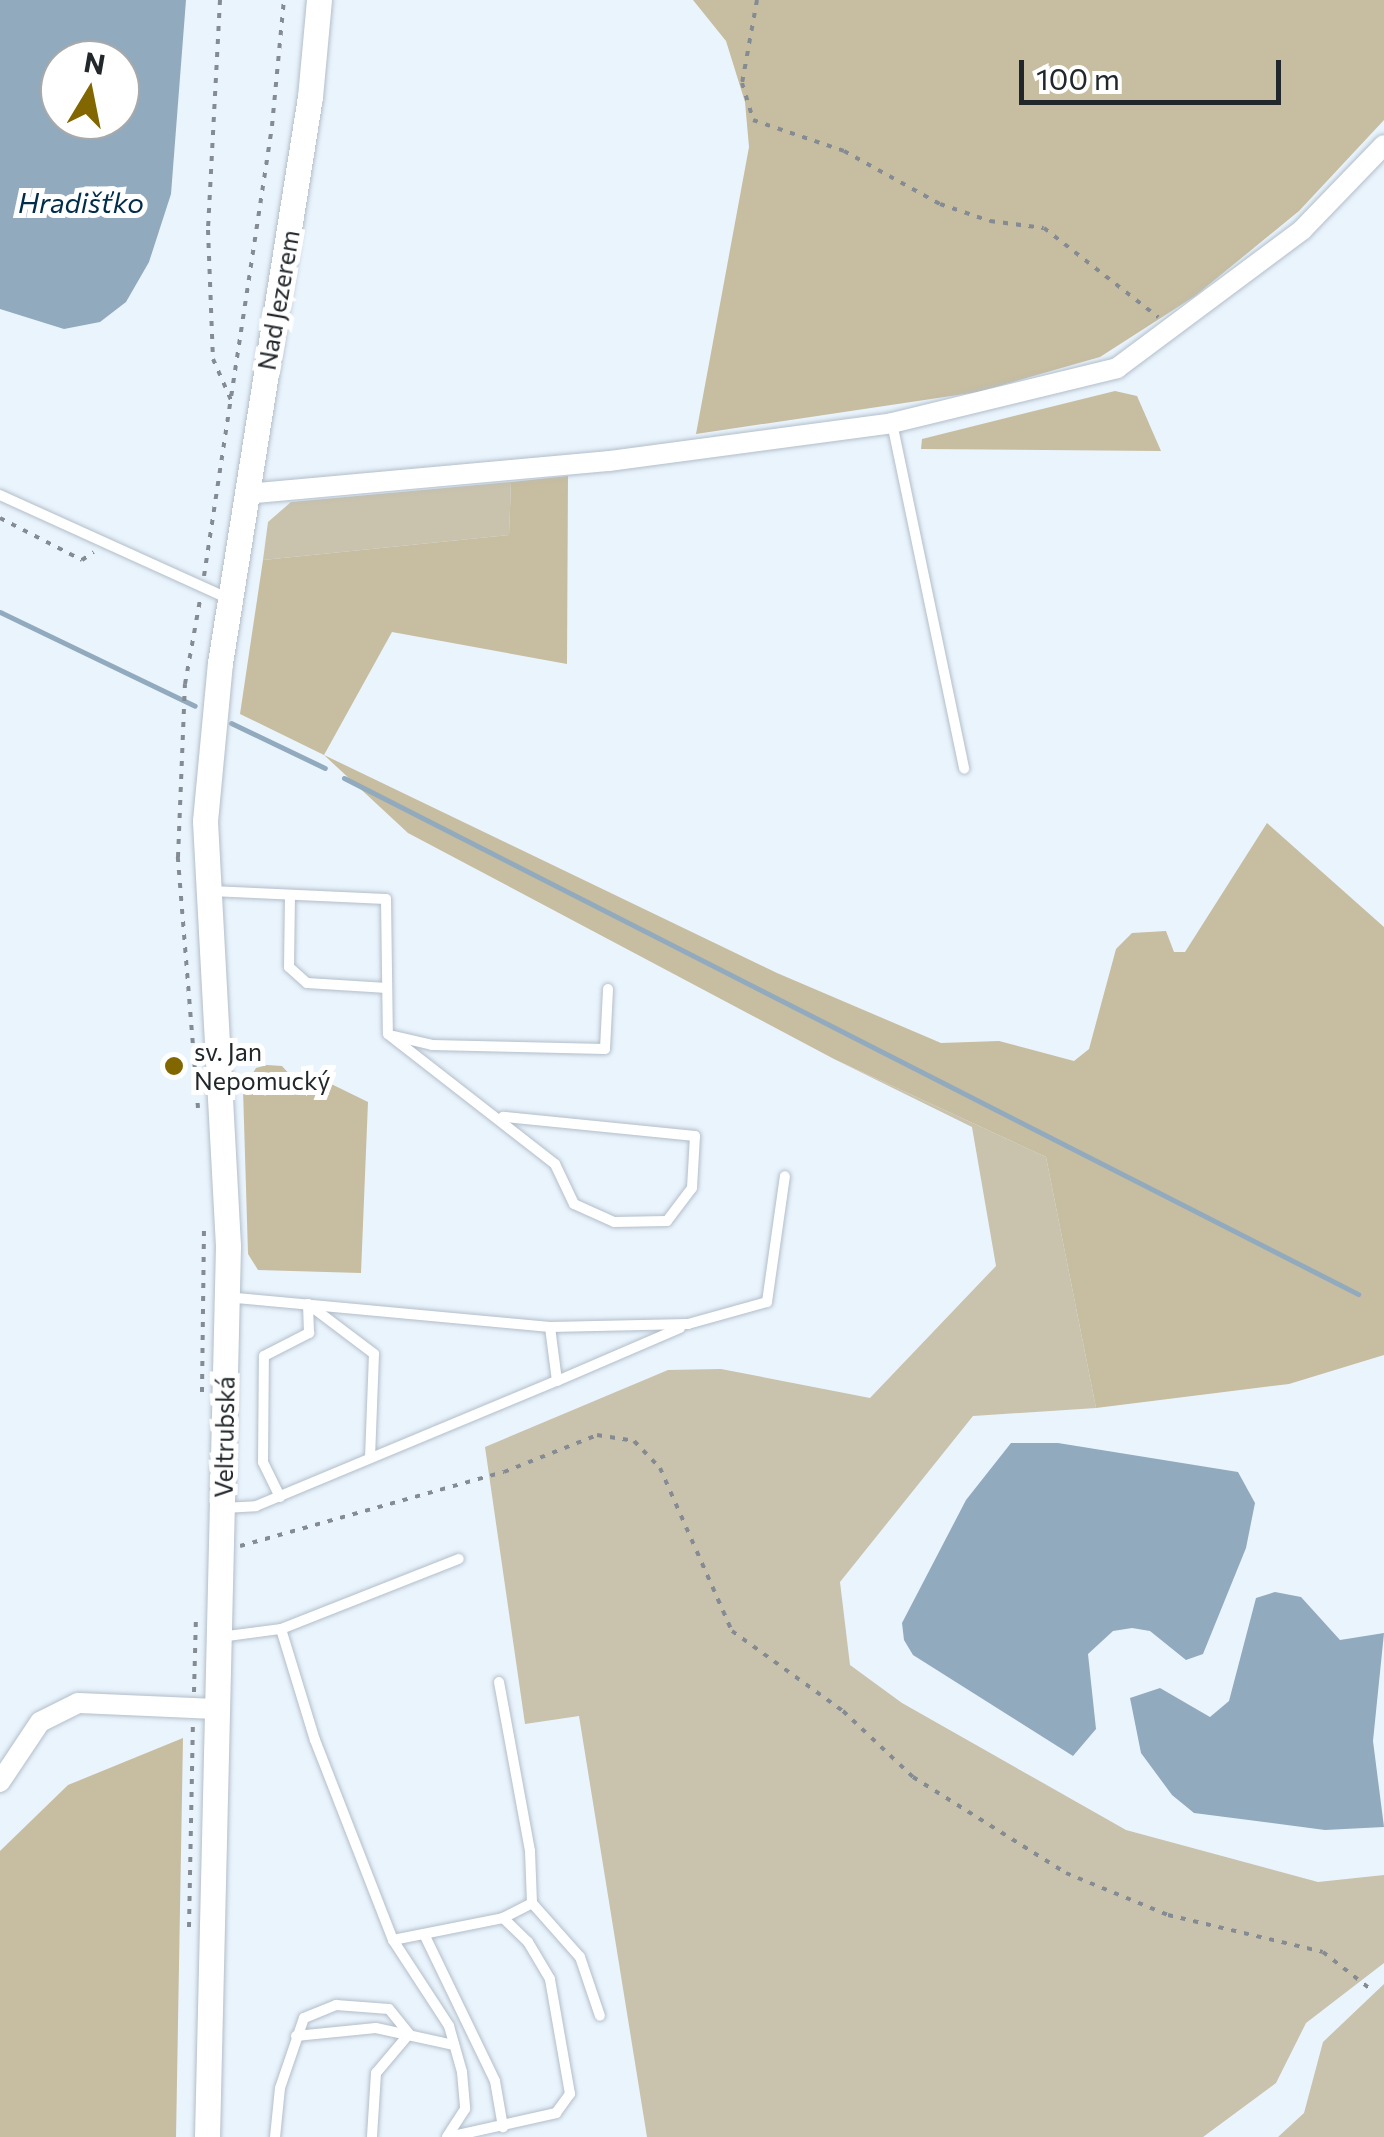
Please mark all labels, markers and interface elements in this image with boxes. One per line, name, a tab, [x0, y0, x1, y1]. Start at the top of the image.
north arrow	[40, 40, 140, 140]
scale bar	[1024, 40, 1286, 102]
text: N	[82, 44, 108, 81]
text: 100 m	[1036, 59, 1120, 96]
water label: Hradišťko	[18, 185, 144, 219]
street label: Nad Jezerem	[251, 228, 305, 372]
place label: sv. Jan Nepomucký	[194, 1037, 330, 1096]
marker: sv. Jan Nepomucký	[163, 1055, 185, 1077]
street label: Veltrubská	[208, 1376, 240, 1498]

